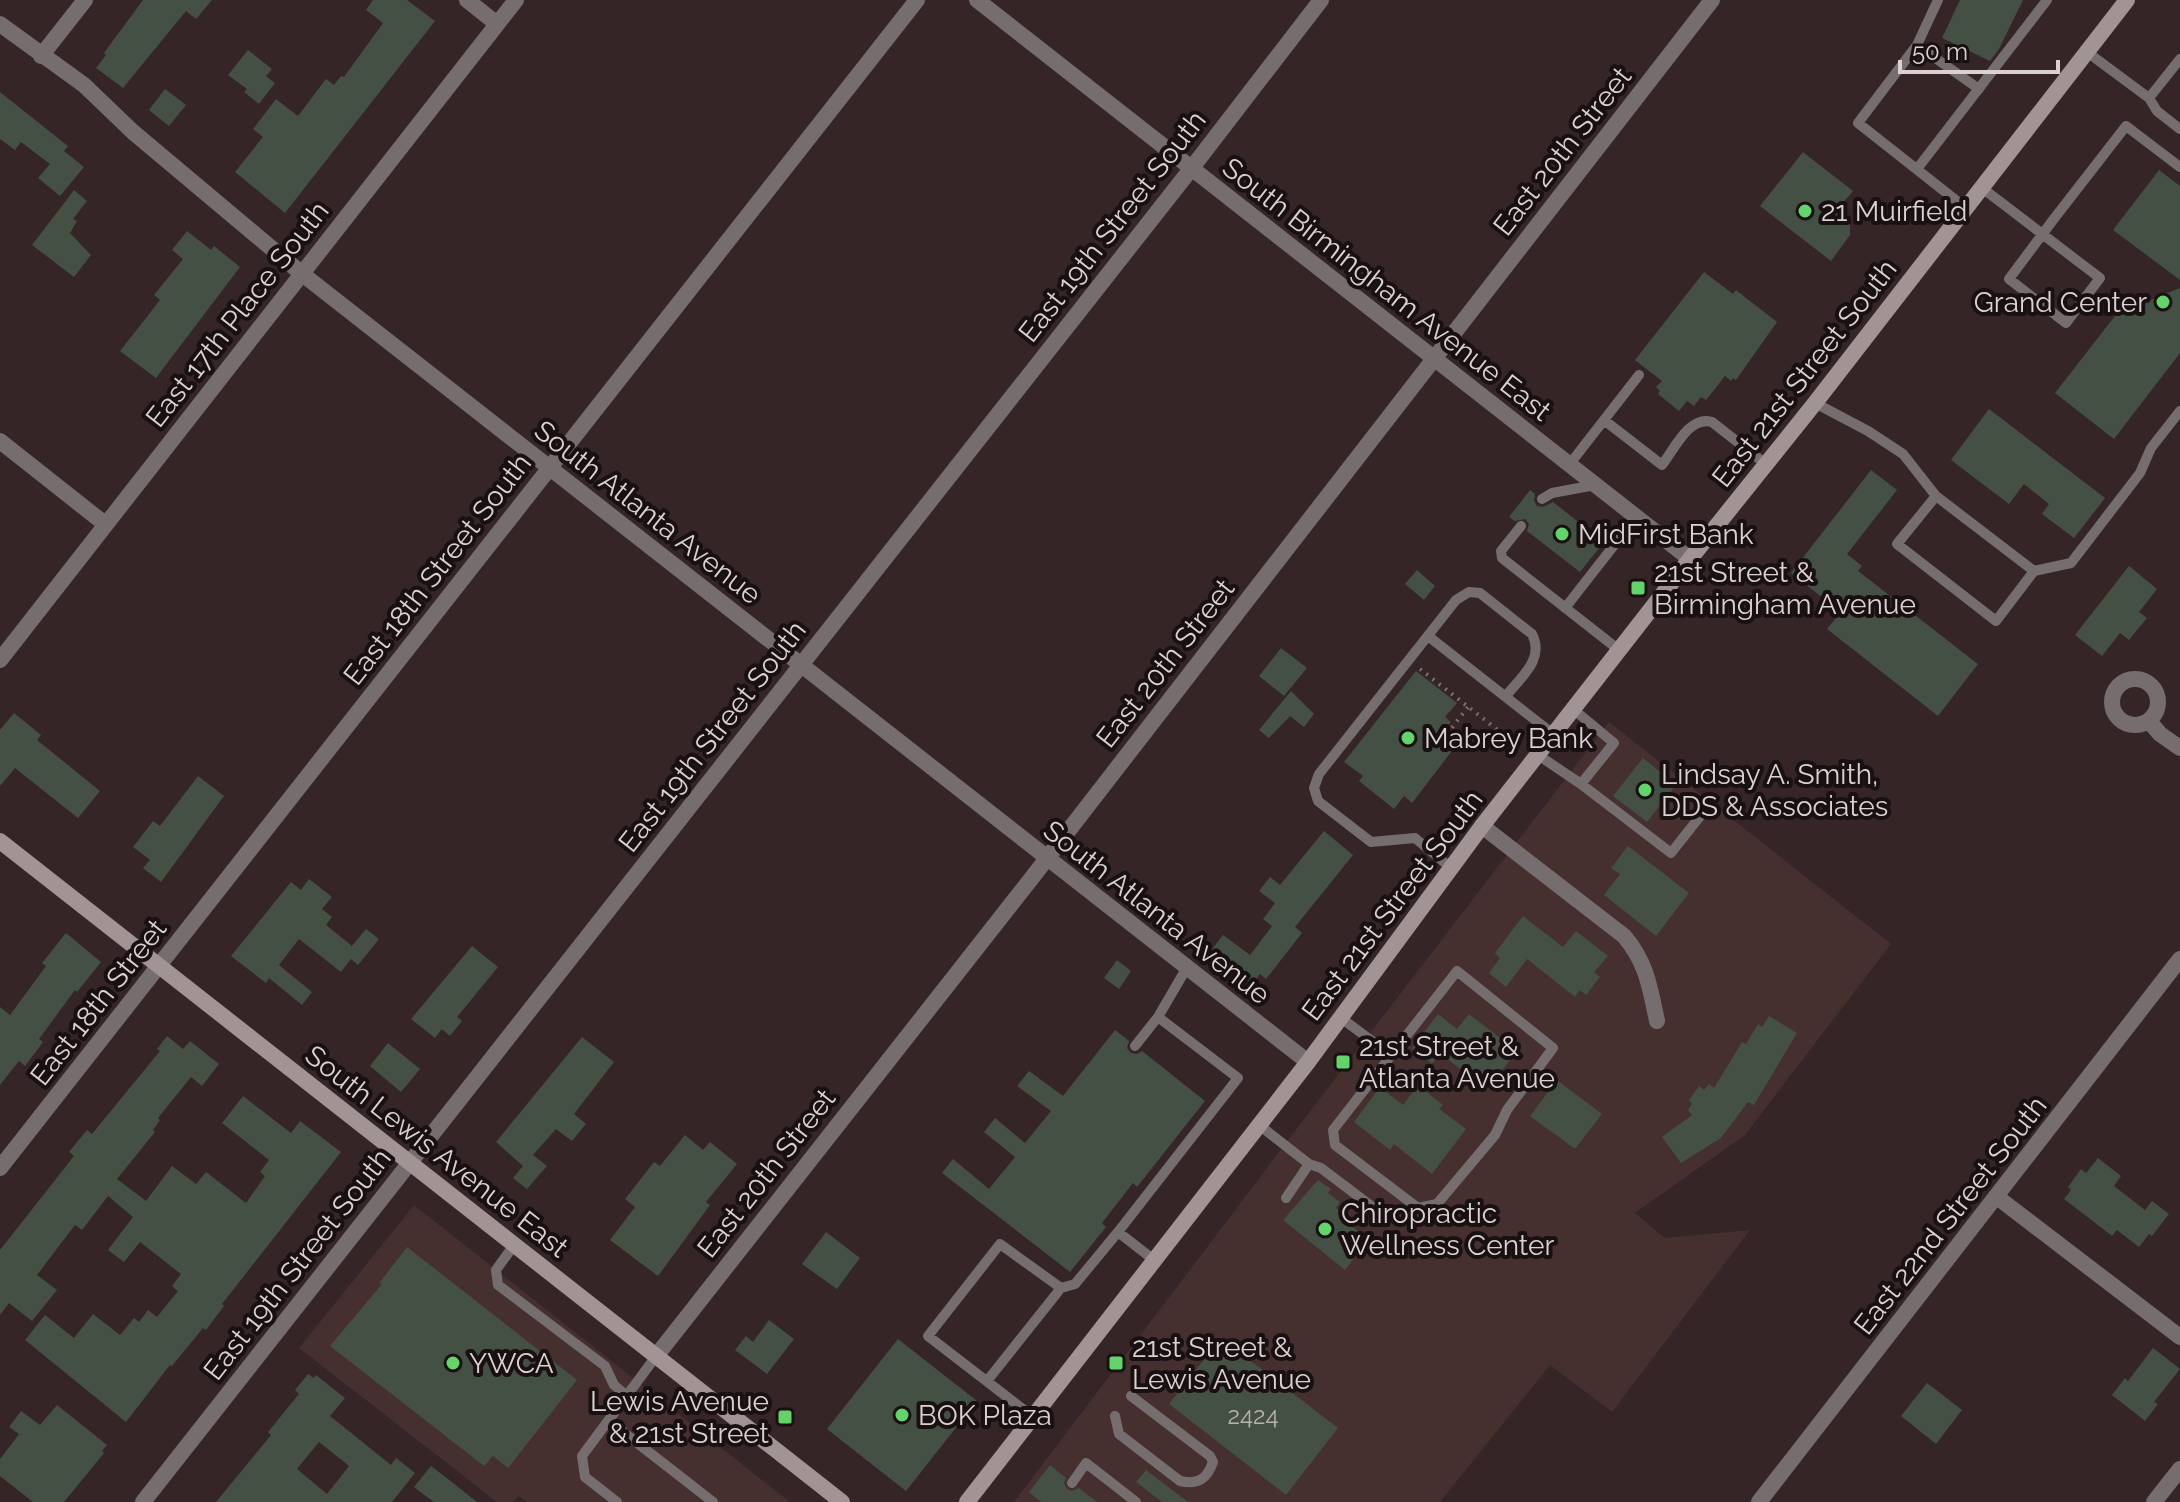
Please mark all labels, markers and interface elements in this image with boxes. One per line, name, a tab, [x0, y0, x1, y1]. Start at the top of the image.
scale bar	[1900, 24, 2058, 74]
text: 50 m	[1912, 37, 1968, 66]
street label: East 20th Street	[1486, 60, 1639, 242]
street label: East 19th Street South	[1012, 104, 1213, 348]
street label: South Birmingham Avenue East	[1216, 151, 1558, 428]
street label: East 17th Place South	[139, 195, 336, 434]
place label: 21 Muirfield	[1821, 195, 1967, 228]
marker: 21 Muirfield	[1796, 202, 1814, 220]
street label: East 21st Street South	[1705, 253, 1903, 494]
place label: Grand Center	[1974, 286, 2147, 319]
marker: Grand Center	[2154, 293, 2172, 311]
street label: South Atlanta Avenue	[528, 414, 767, 611]
street label: East 18th Street South	[337, 447, 538, 692]
place label: MidFirst Bank	[1578, 518, 1754, 551]
marker: MidFirst Bank	[1553, 525, 1571, 543]
place label: 21st Street & Birmingham Avenue	[1654, 556, 1916, 621]
street label: East 20th Street	[1089, 572, 1242, 754]
marker: 21st Street & Birmingham Avenue	[1629, 579, 1647, 597]
street label: East 19th Street South	[612, 614, 813, 858]
place label: Mabrey Bank	[1424, 722, 1593, 755]
marker: Mabrey Bank	[1399, 729, 1417, 747]
place label: Lindsay A. Smith, DDS & Associates	[1661, 758, 1888, 823]
marker: Lindsay A. Smith, DDS & Associates	[1636, 781, 1654, 799]
street label: East 21st Street South	[1295, 784, 1490, 1027]
street label: South Atlanta Avenue	[1037, 814, 1276, 1011]
street label: East 18th Street	[23, 912, 174, 1092]
place label: 21st Street & Atlanta Avenue	[1359, 1030, 1555, 1095]
street label: South Lewis Avenue East	[299, 1039, 575, 1265]
marker: 21st Street & Atlanta Avenue	[1334, 1053, 1352, 1071]
street label: East 20th Street	[690, 1082, 843, 1264]
street label: East 22nd Street South	[1847, 1090, 2054, 1341]
street label: East 19th Street South	[197, 1142, 398, 1386]
place label: Chiropractic Wellness Center	[1341, 1197, 1554, 1262]
marker: Chiropractic Wellness Center	[1316, 1220, 1334, 1238]
place label: 21st Street & Lewis Avenue	[1132, 1331, 1311, 1396]
place label: YWCA	[469, 1347, 554, 1380]
marker: YWCA	[444, 1354, 462, 1372]
marker: 21st Street & Lewis Avenue	[1107, 1354, 1125, 1372]
place label: Lewis Avenue & 21st Street	[590, 1385, 770, 1450]
place label: BOK Plaza	[918, 1399, 1052, 1432]
house number: 2424	[1227, 1401, 1279, 1430]
marker: BOK Plaza	[893, 1406, 911, 1424]
marker: Lewis Avenue & 21st Street	[776, 1408, 794, 1426]

